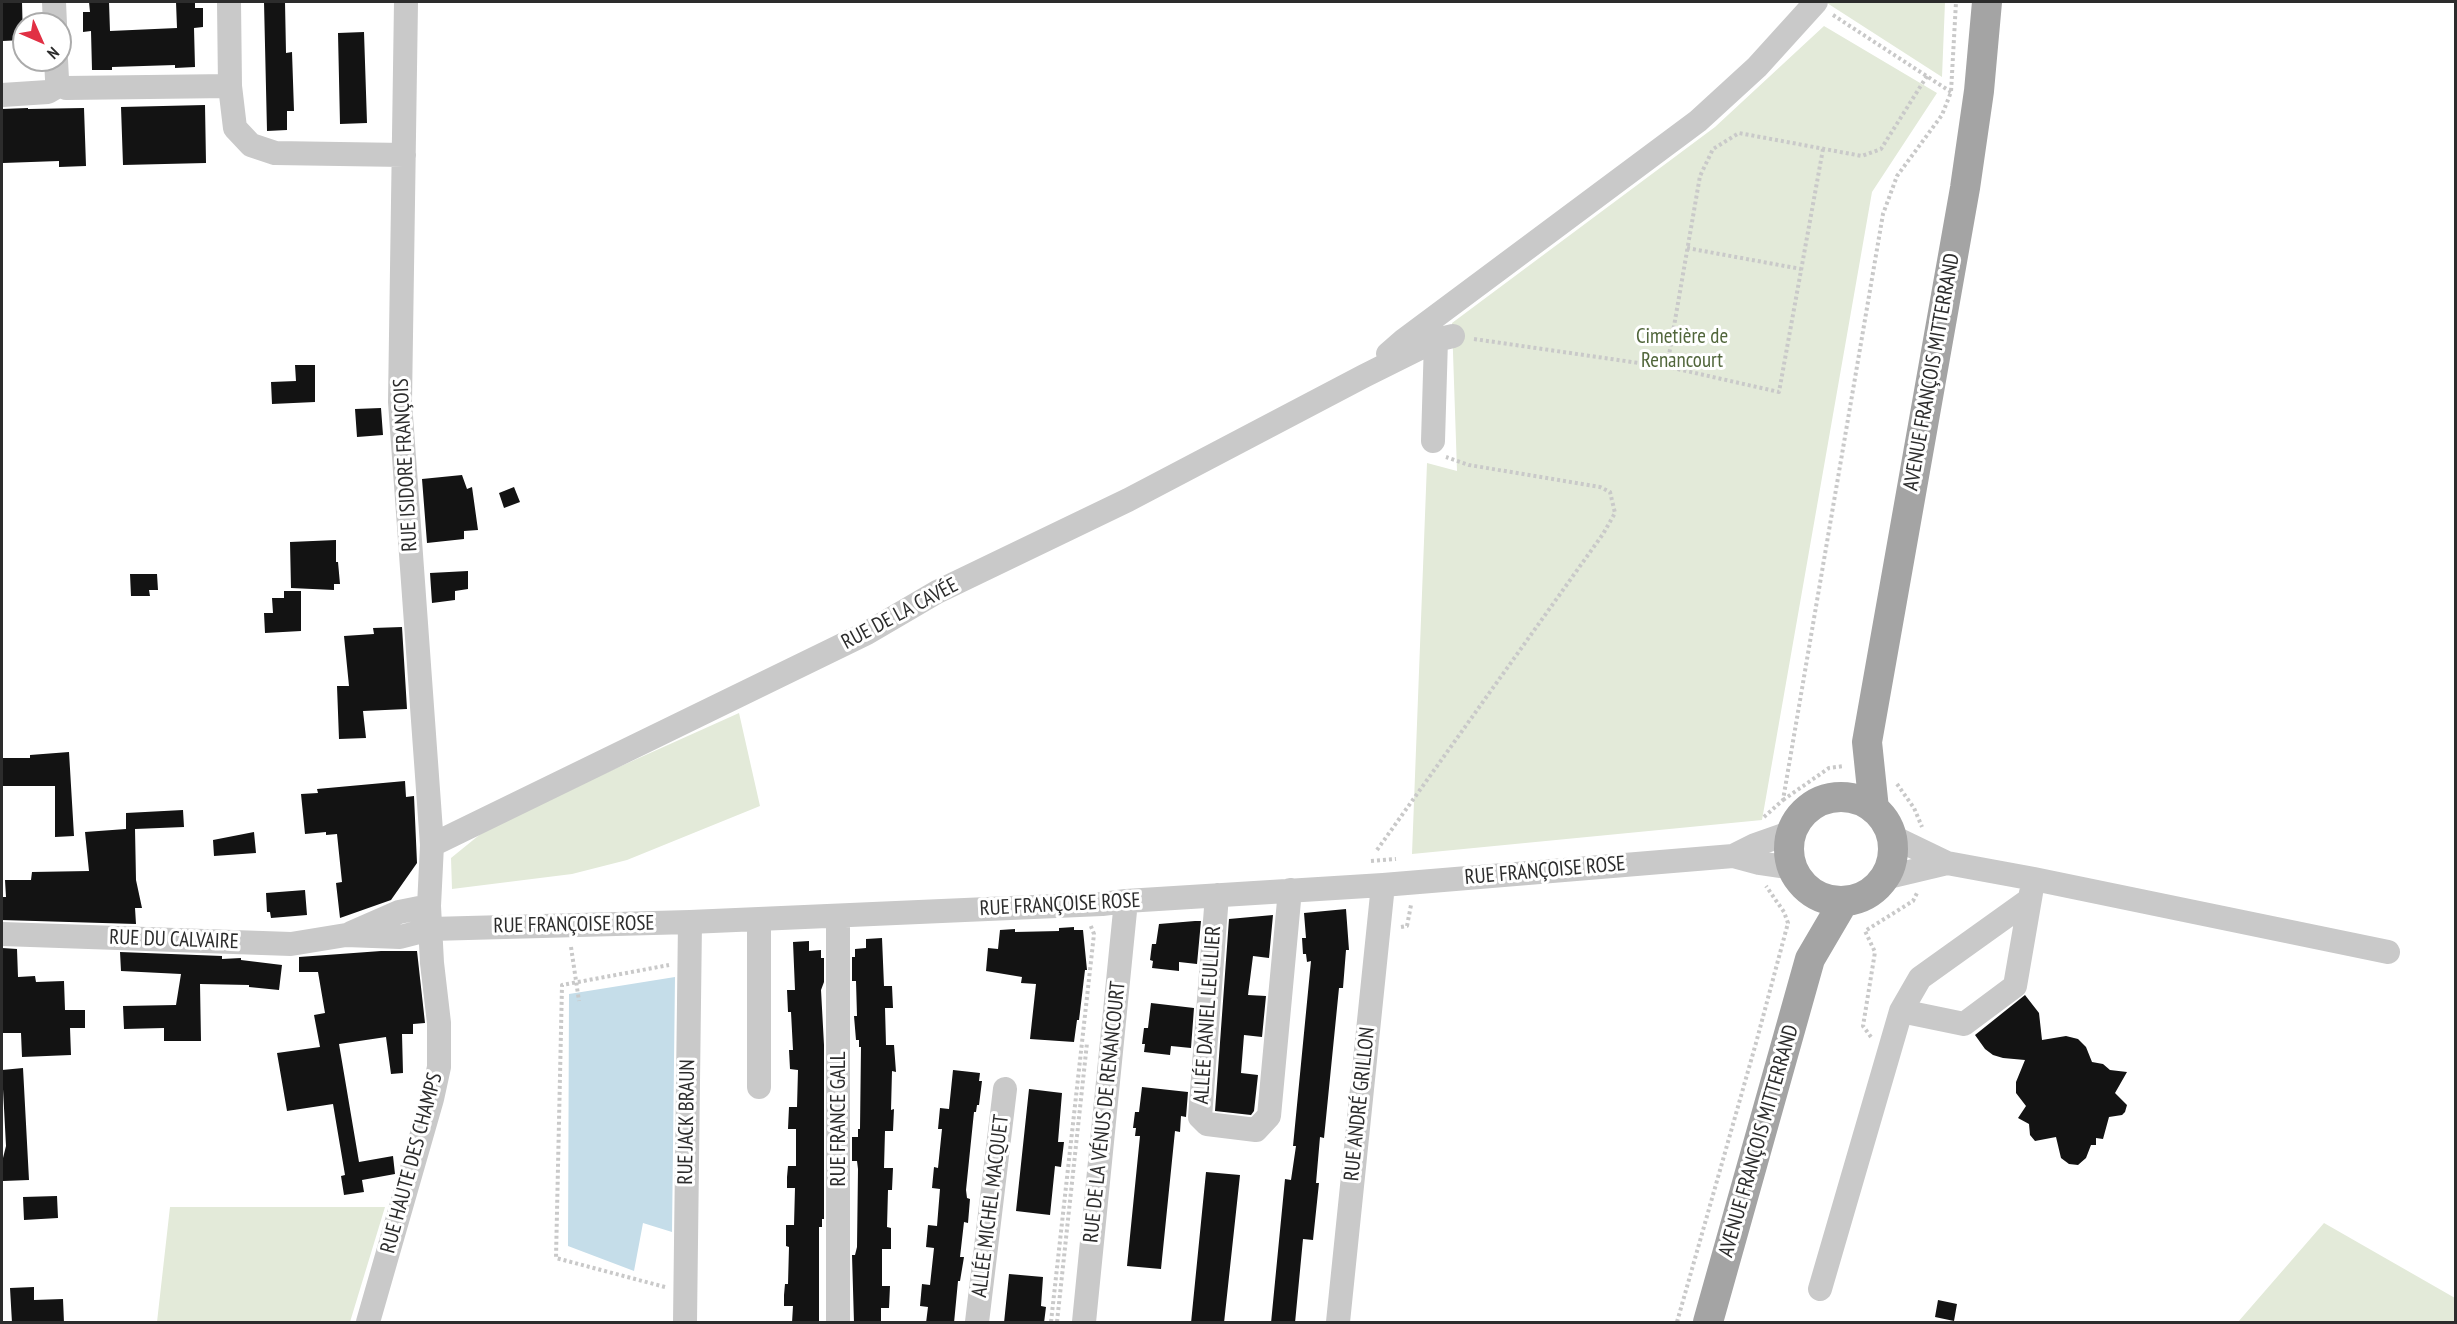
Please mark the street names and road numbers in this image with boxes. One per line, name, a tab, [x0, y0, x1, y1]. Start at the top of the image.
street label: AVENUE FRANÇOIS MITTERRAND	[1899, 251, 1965, 493]
street label: RUE ISIDORE FRANÇOIS	[389, 378, 423, 552]
street label: RUE DE LA CAVÉE	[838, 573, 962, 655]
street label: RUE FRANÇOISE ROSE	[1464, 851, 1626, 891]
street label: RUE FRANÇOISE ROSE	[979, 888, 1141, 922]
street label: RUE FRANÇOISE ROSE	[493, 911, 655, 939]
street label: RUE DU CALVAIRE	[109, 925, 239, 955]
street label: ALLÉE DANIEL LEULLIER	[1189, 925, 1227, 1105]
street label: RUE DE LA VÉNUS DE RENANCOURT	[1079, 980, 1131, 1244]
street label: AVENUE FRANÇOIS MITTERRAND	[1714, 1022, 1804, 1260]
street label: RUE ANDRÉ GRILLON	[1339, 1026, 1381, 1182]
street label: RUE FRANCE GALL	[826, 1052, 852, 1186]
street label: RUE JACK BRAUN	[673, 1059, 701, 1185]
street label: RUE HAUTE DES CHAMPS	[376, 1070, 448, 1256]
street label: ALLÉE MICHEL MACQUET	[967, 1113, 1015, 1299]

